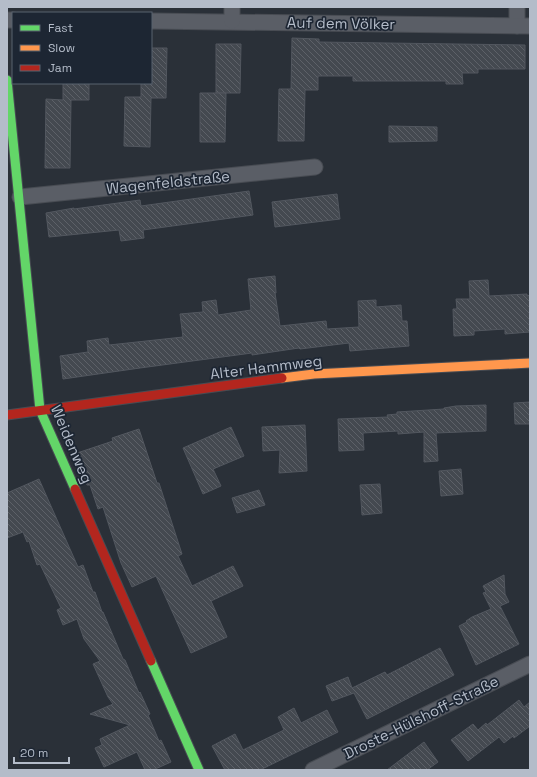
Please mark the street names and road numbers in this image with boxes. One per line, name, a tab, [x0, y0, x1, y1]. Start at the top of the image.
street label: Auf dem Völker	[287, 13, 396, 33]
street label: Wagenfeldstraße	[105, 166, 231, 198]
street label: Alter Hammweg	[209, 351, 323, 383]
street label: Weidenweg	[47, 402, 97, 486]
street label: Droste-Hülshoff-Straße	[341, 671, 502, 763]

